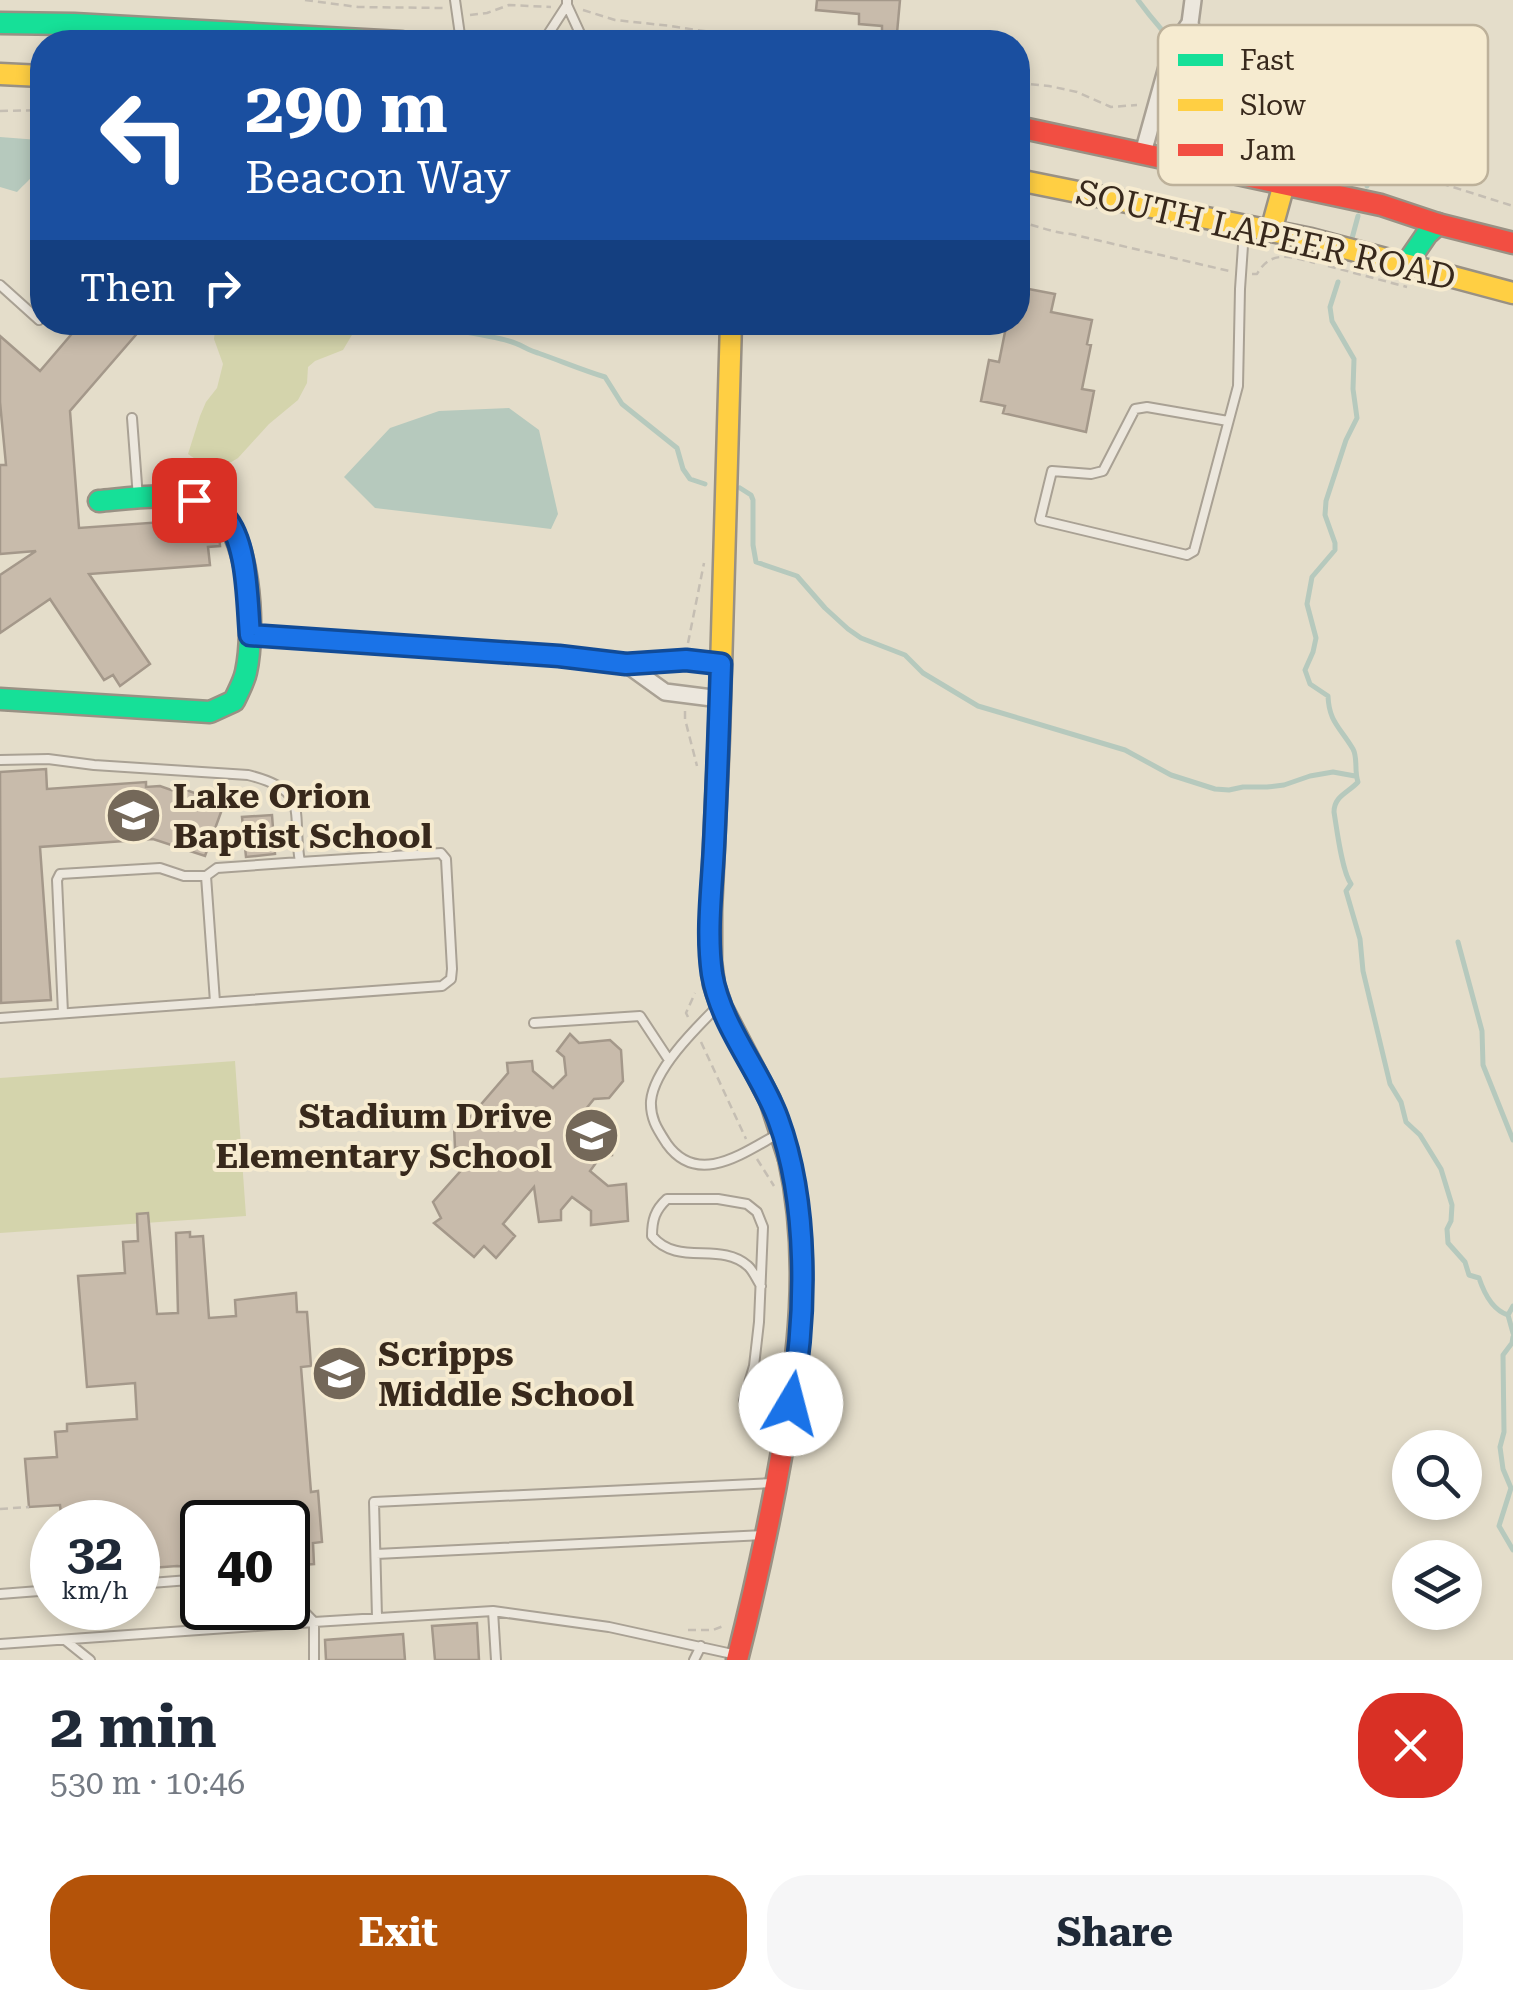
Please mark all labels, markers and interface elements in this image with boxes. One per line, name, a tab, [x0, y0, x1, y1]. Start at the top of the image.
legend	[1158, 25, 1488, 185]
text: Fast	[1240, 44, 1294, 77]
text: 290 m	[245, 67, 448, 149]
icon: left	[80, 70, 210, 200]
text: Slow	[1240, 89, 1307, 122]
text: Jam	[1240, 134, 1296, 167]
text: Beacon Way	[245, 151, 511, 204]
street label: SOUTH LAPEER ROAD	[1072, 172, 1460, 299]
icon: right	[195, 260, 250, 315]
text: Then	[80, 266, 175, 310]
pin	[152, 458, 237, 543]
icon: arrive	[167, 473, 222, 528]
place label: Lake Orion Baptist School	[173, 776, 432, 857]
school or university icon: Lake Orion Baptist School	[104, 786, 164, 846]
place label: Stadium Drive Elementary School	[215, 1096, 552, 1177]
school or university icon: Stadium Drive Elementary School	[561, 1106, 621, 1166]
place label: Scripps Middle School	[378, 1334, 634, 1415]
school or university icon: Scripps Middle School	[309, 1344, 369, 1404]
position arrow	[739, 1352, 843, 1456]
map controls	[1392, 1430, 1482, 1630]
button: search	[1392, 1430, 1482, 1520]
speed limit sign: 40	[180, 1500, 310, 1630]
text: 32	[67, 1524, 123, 1582]
button: layers	[1392, 1540, 1482, 1630]
text: km/h	[62, 1576, 128, 1605]
text: 2 min	[50, 1691, 217, 1762]
button: close	[1358, 1693, 1463, 1798]
text: 530 m · 10:46	[50, 1764, 245, 1802]
button: Exit	[50, 1875, 747, 1990]
button: Share	[767, 1875, 1463, 1990]

